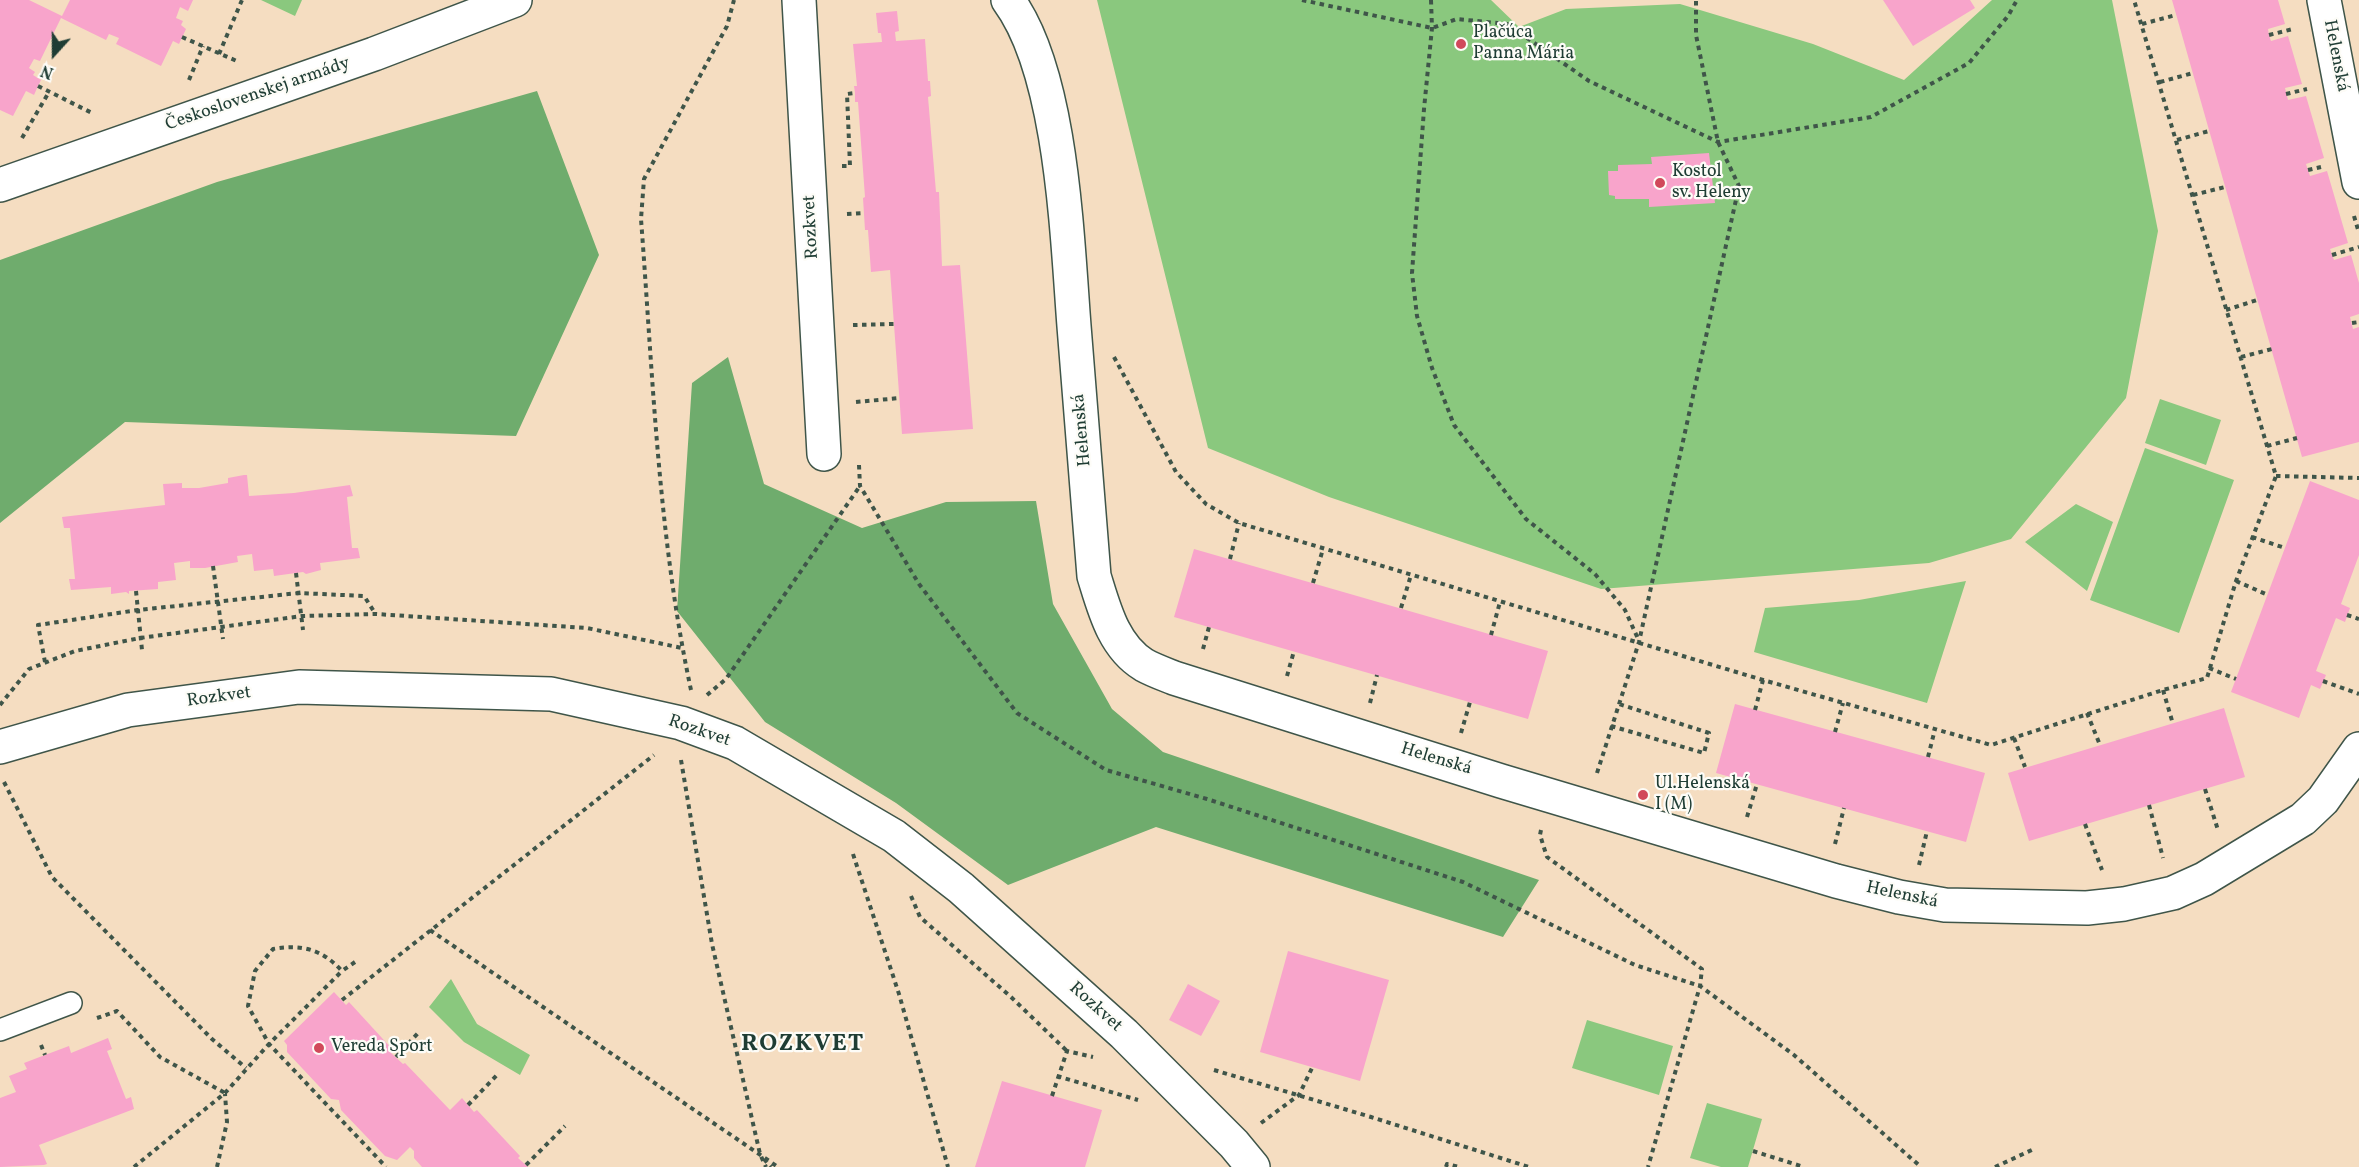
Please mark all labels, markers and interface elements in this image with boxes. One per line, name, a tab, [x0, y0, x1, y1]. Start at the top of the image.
street label: Helenská	[2317, 18, 2353, 94]
place label: Plačúca Panna Mária	[1473, 23, 1574, 66]
north arrow	[24, 24, 84, 84]
marker: Plačúca Panna Mária	[1454, 37, 1468, 51]
street label: Československej armády	[163, 53, 353, 137]
text: N	[38, 58, 57, 83]
place label: Kostol sv. Heleny	[1672, 162, 1751, 204]
marker: Kostol sv. Heleny	[1653, 176, 1667, 190]
street label: Rozkvet	[800, 194, 824, 260]
street label: Helenská	[1069, 393, 1097, 467]
street label: Rozkvet	[186, 683, 252, 713]
street label: Rozkvet	[665, 711, 733, 753]
street label: Helenská	[1398, 739, 1474, 781]
place label: Ul.Helenská I (M)	[1655, 774, 1750, 816]
marker: Ul.Helenská I (M)	[1636, 788, 1650, 802]
street label: Helenská	[1864, 878, 1940, 914]
street label: Rozkvet	[1064, 978, 1126, 1038]
district label: ROZKVET	[741, 1032, 865, 1060]
place label: Vereda Sport	[331, 1037, 433, 1059]
marker: Vereda Sport	[312, 1041, 326, 1055]

